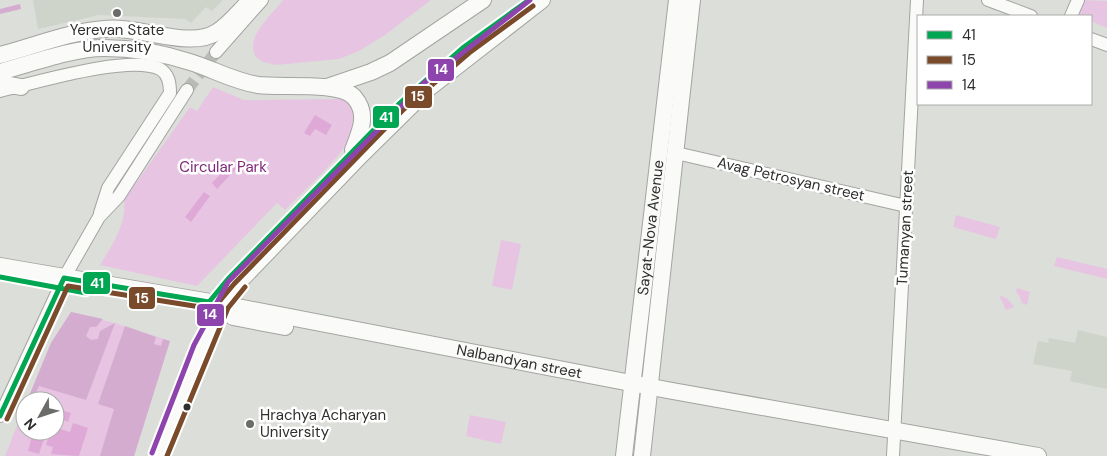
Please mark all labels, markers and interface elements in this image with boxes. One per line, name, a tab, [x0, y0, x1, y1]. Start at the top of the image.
marker: Yerevan State University	[111, 7, 123, 19]
legend	[917, 15, 1092, 105]
place label: Yerevan State University	[70, 20, 164, 57]
text: 41	[962, 25, 976, 45]
text: 15	[962, 50, 976, 70]
line badge: 14	[427, 58, 455, 82]
text: 14	[434, 60, 448, 78]
text: 14	[962, 75, 976, 95]
line badge: 15	[404, 85, 433, 109]
text: 15	[411, 87, 425, 105]
line badge: 41	[372, 105, 400, 129]
text: 41	[379, 108, 393, 126]
street label: Avag Petrosyan street	[715, 152, 867, 206]
park label: Circular Park	[179, 157, 267, 177]
street label: Sayat-Nova Avenue	[633, 159, 668, 296]
street label: Tumanyan street	[892, 170, 918, 286]
line badge: 41	[82, 271, 111, 295]
text: 41	[90, 274, 104, 292]
line badge: 15	[128, 286, 156, 310]
text: 15	[135, 289, 149, 307]
line badge: 14	[196, 303, 225, 327]
text: 14	[203, 305, 217, 323]
street label: Nalbandyan street	[455, 340, 584, 383]
north arrow	[15, 391, 65, 441]
unlabelled marker	[182, 402, 192, 412]
place label: Hrachya Acharyan University	[260, 405, 386, 442]
text: N	[20, 415, 40, 434]
marker: Hrachya Acharyan University	[244, 418, 256, 430]

